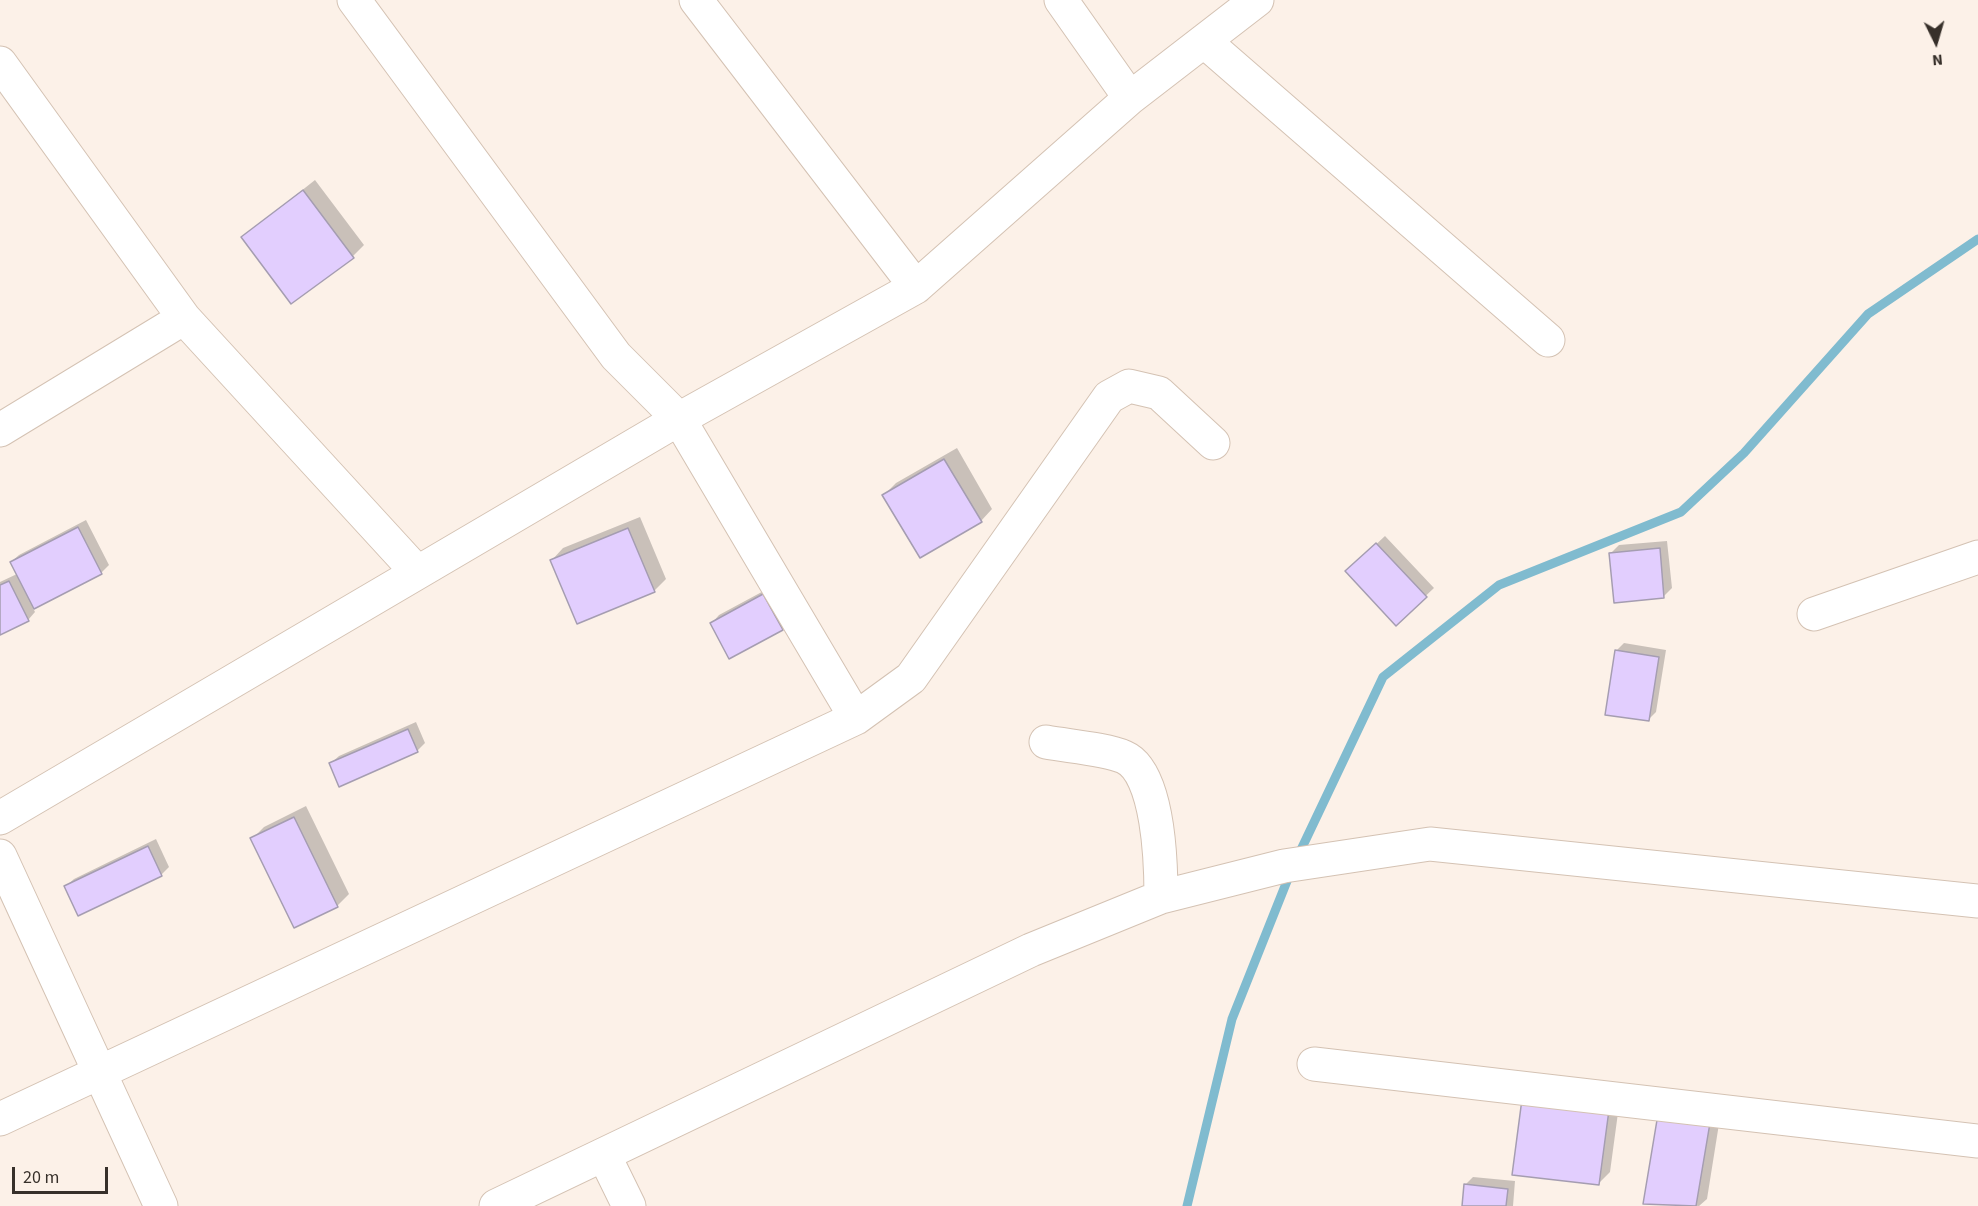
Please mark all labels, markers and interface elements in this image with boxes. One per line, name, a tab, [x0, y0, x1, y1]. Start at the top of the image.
north arrow	[1906, 12, 1966, 72]
text: N	[1931, 49, 1944, 71]
scale bar	[15, 1155, 111, 1193]
text: 20 m	[23, 1165, 59, 1190]

